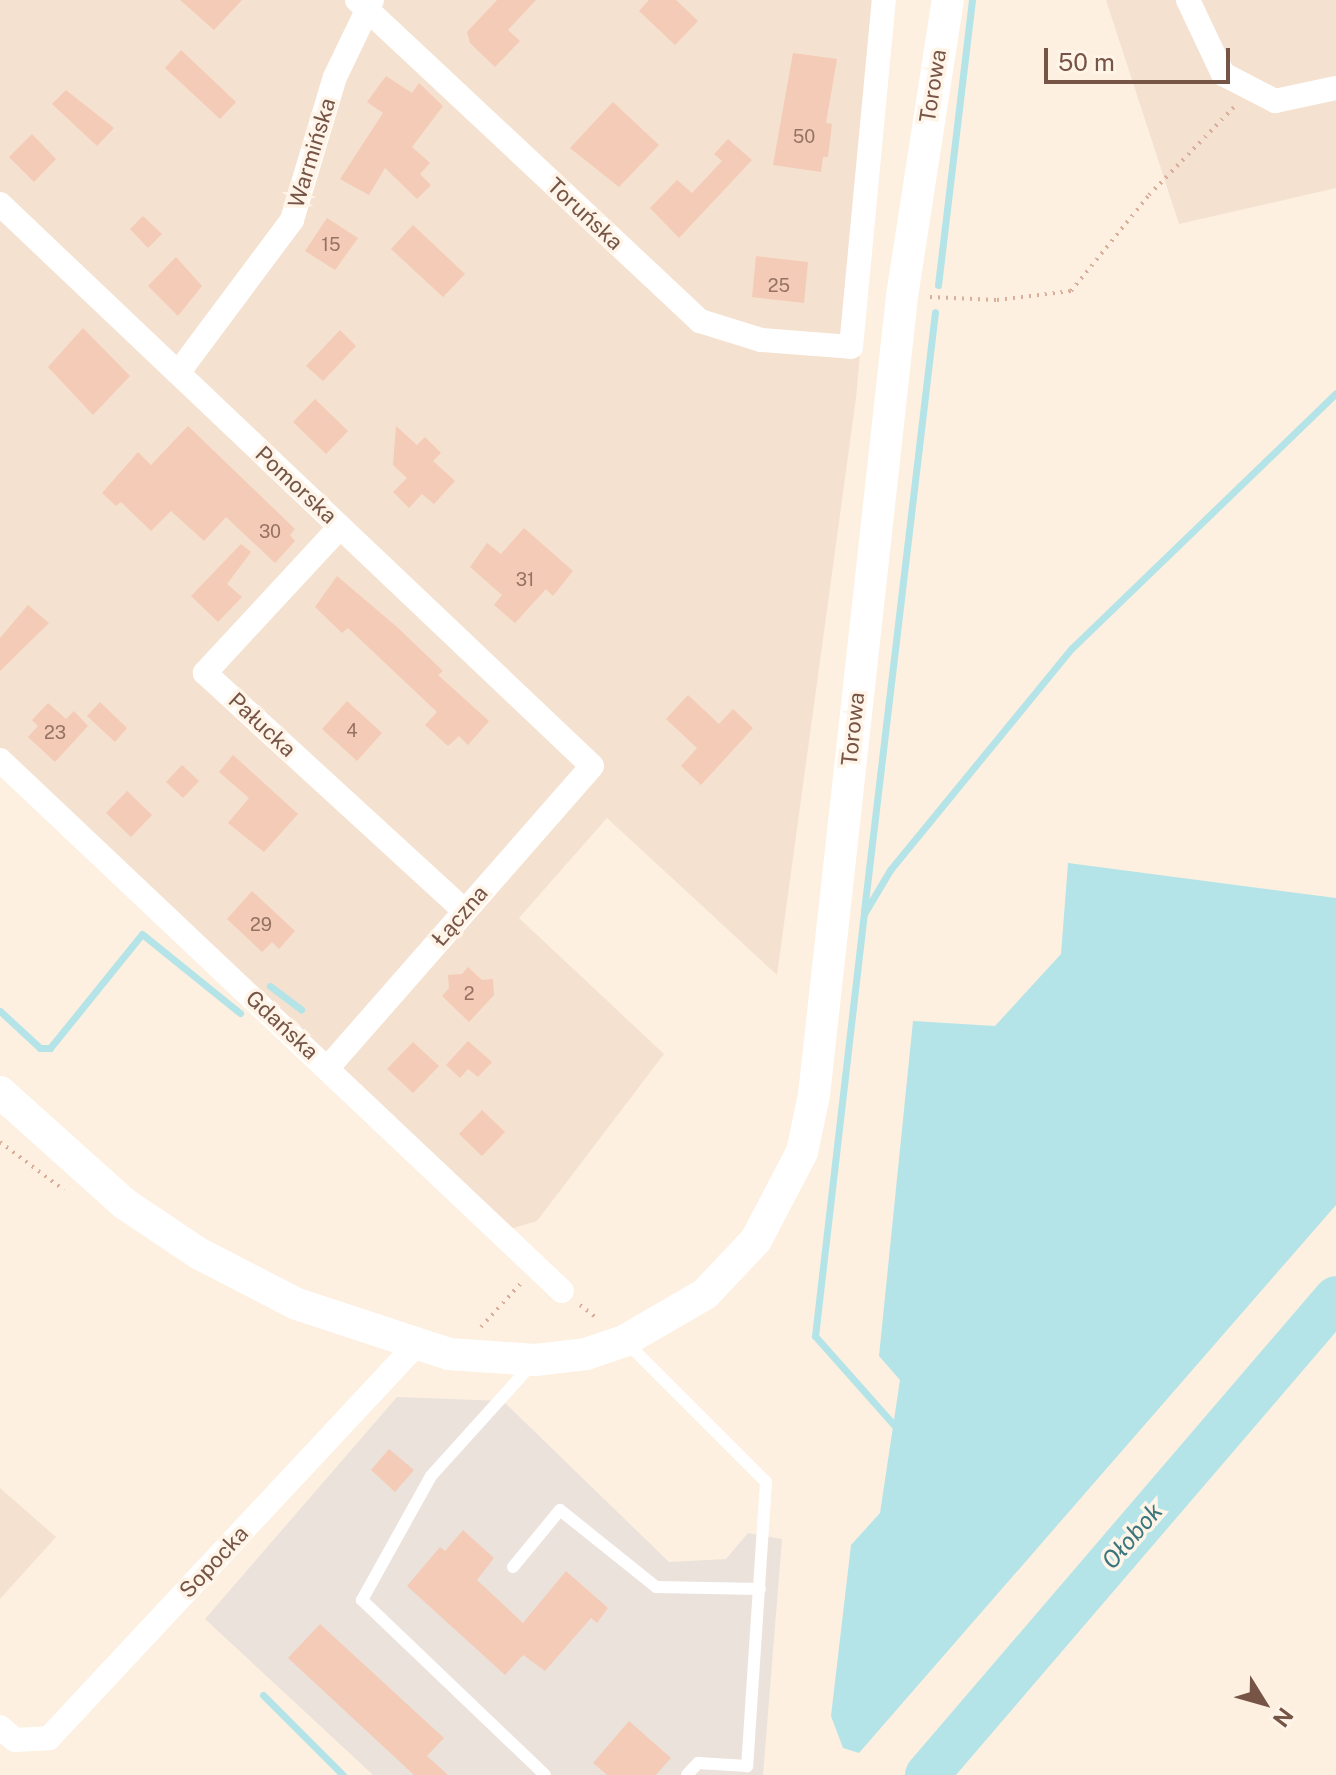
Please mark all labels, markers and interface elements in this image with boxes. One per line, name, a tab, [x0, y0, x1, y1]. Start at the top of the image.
scale bar	[1048, 32, 1234, 82]
street label: Torowa	[914, 48, 952, 124]
text: 50 m	[1058, 48, 1115, 76]
street label: Warmińska	[283, 95, 341, 211]
house number: 50	[793, 126, 815, 148]
street label: Toruńska	[542, 172, 628, 256]
house number: 15	[322, 234, 340, 256]
house number: 25	[768, 275, 790, 297]
street label: Pomorska	[250, 441, 342, 529]
house number: 30	[259, 521, 281, 543]
house number: 31	[516, 569, 534, 591]
street label: Pałucka	[223, 687, 301, 763]
street label: Torowa	[836, 691, 870, 767]
house number: 4	[346, 720, 358, 742]
house number: 23	[44, 722, 66, 744]
street label: Łączna	[427, 880, 493, 952]
house number: 29	[250, 914, 272, 936]
house number: 2	[464, 983, 474, 1005]
street label: Gdańska	[240, 985, 324, 1065]
water label: Ołobok	[1096, 1497, 1168, 1575]
street label: Sopocka	[174, 1521, 254, 1603]
north arrow	[1224, 1663, 1304, 1743]
text: N	[1268, 1703, 1299, 1732]

